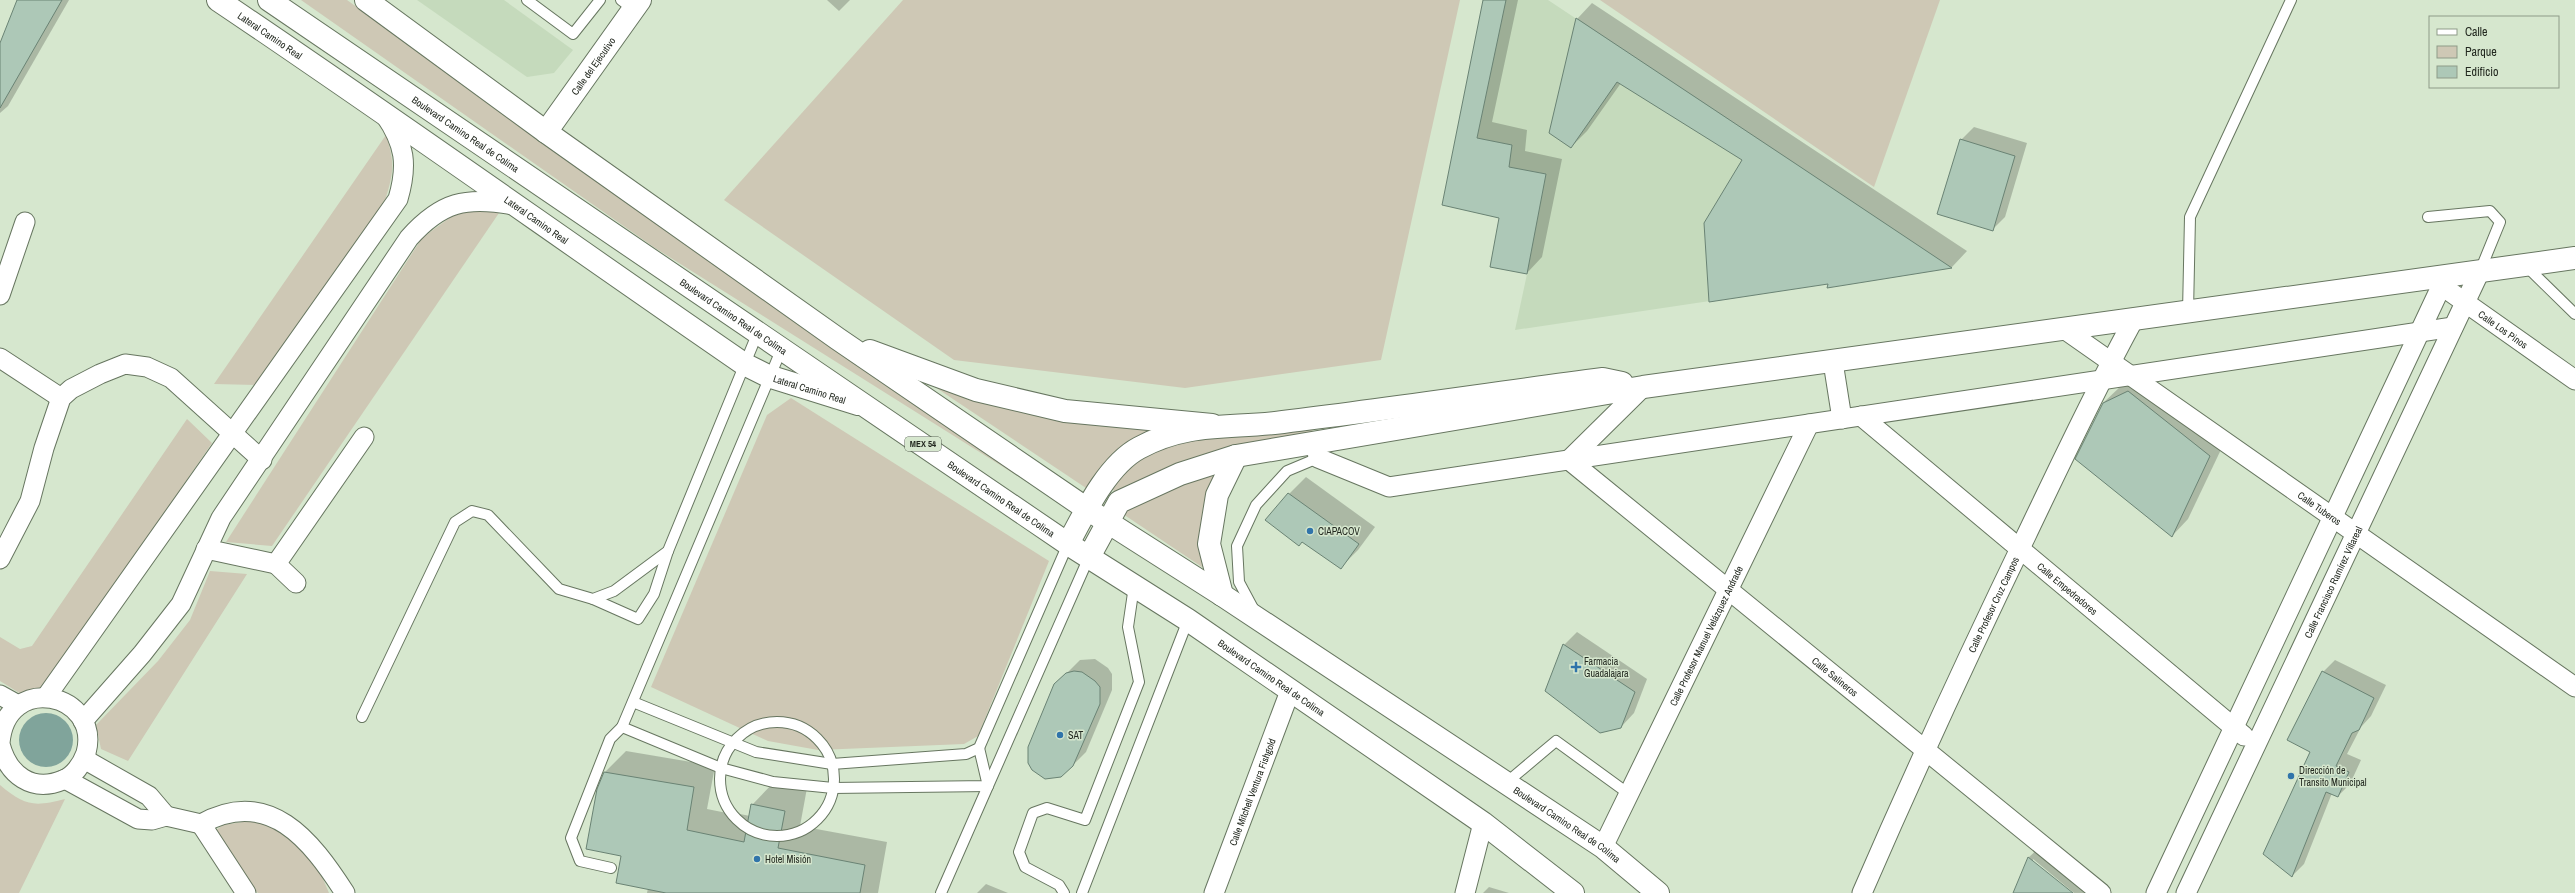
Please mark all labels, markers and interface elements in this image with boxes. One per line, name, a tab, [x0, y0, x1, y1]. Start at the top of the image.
street label: Lateral Camino Real	[235, 9, 305, 62]
legend	[2429, 16, 2559, 88]
text: Calle	[2465, 24, 2487, 40]
street label: Calle del Ejecutivo	[568, 34, 619, 98]
text: Parque	[2465, 44, 2497, 60]
text: Edificio	[2465, 64, 2498, 80]
street label: Boulevard Camino Real de Colima	[409, 93, 522, 176]
street label: Lateral Camino Real	[502, 193, 571, 247]
street label: Boulevard Camino Real de Colima	[677, 276, 790, 358]
street label: Calle Los Pinos	[2476, 308, 2530, 351]
street label: Lateral Camino Real	[772, 372, 847, 407]
road number: MEX 54	[905, 437, 941, 451]
street label: Boulevard Camino Real de Colima	[945, 458, 1058, 540]
street label: Calle Tuberos	[2295, 489, 2344, 528]
street label: Calle Francisco Ramírez Villareal	[2301, 524, 2366, 640]
place label: CIAPACOV	[1318, 525, 1360, 538]
marker: CIAPACOV	[1305, 526, 1315, 536]
street label: Calle Profesor Cruz Campos	[1966, 555, 2022, 655]
street label: Calle Empedradores	[2034, 560, 2100, 618]
street label: Calle Profesor Manuel Velázquez Andrade	[1667, 563, 1746, 708]
street label: Boulevard Camino Real de Colima	[1215, 637, 1327, 719]
street label: Calle Salineros	[1809, 654, 1860, 700]
place label: Farmacia Guadalajara	[1584, 655, 1629, 680]
marker: Farmacia Guadalajara	[1571, 662, 1581, 672]
place label: SAT	[1068, 729, 1083, 742]
marker: SAT	[1055, 730, 1065, 740]
street label: Calle Mitchell Ventura Fishgold	[1226, 737, 1279, 848]
place label: Dirección de Transito Municipal	[2299, 764, 2367, 789]
marker: Dirección de Transito Municipal	[2286, 771, 2296, 781]
street label: Boulevard Camino Real de Colima	[1511, 784, 1623, 866]
place label: Hotel Misión	[765, 853, 811, 866]
marker: Hotel Misión	[752, 854, 762, 864]

